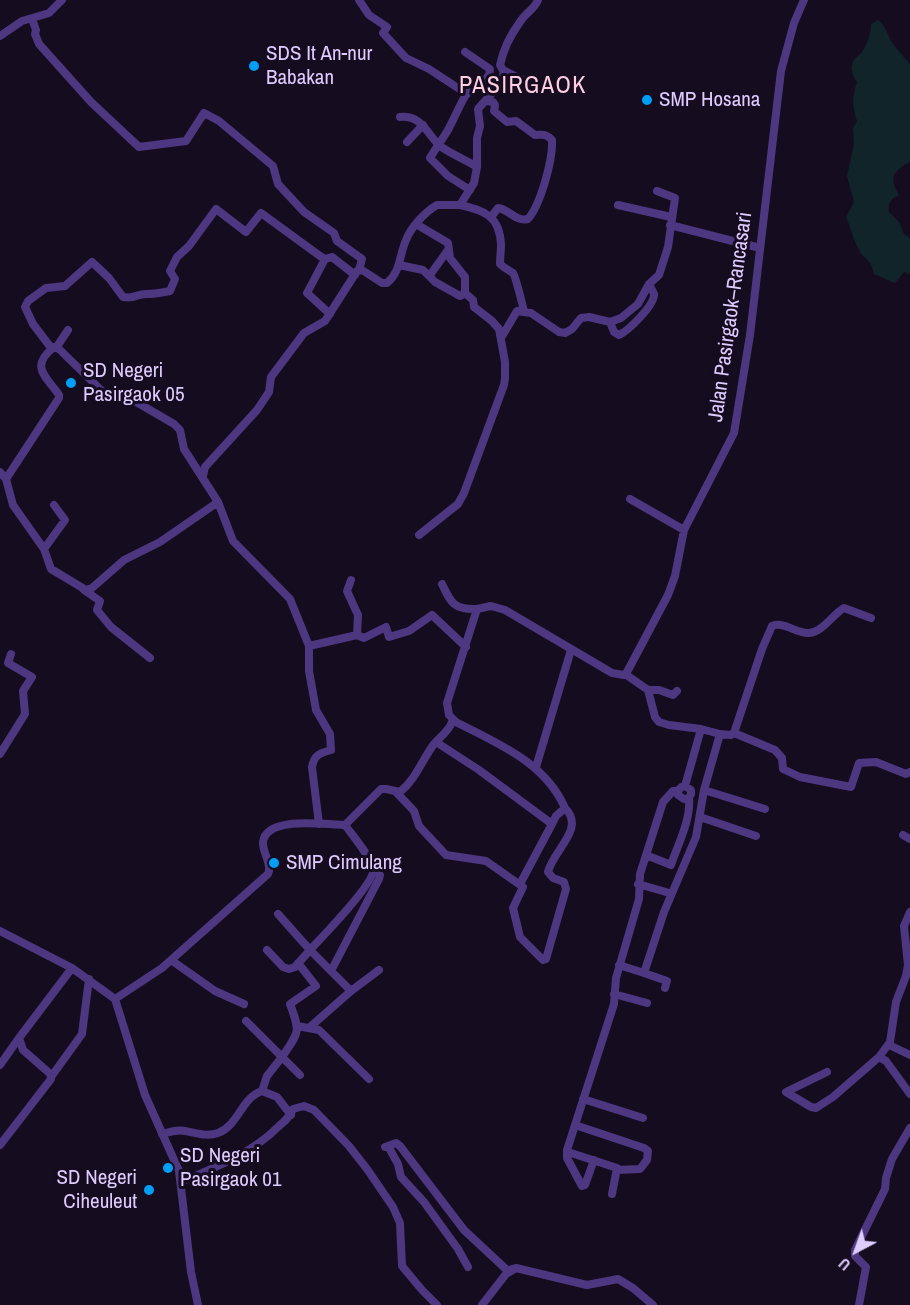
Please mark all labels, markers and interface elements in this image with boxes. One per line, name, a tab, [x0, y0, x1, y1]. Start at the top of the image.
place label: SDS It An-nur Babakan	[266, 41, 372, 91]
marker: SDS It An-nur Babakan	[247, 59, 261, 73]
district label: PASIRGAOK	[459, 73, 587, 101]
place label: SMP Hosana	[659, 87, 760, 113]
marker: SMP Hosana	[640, 93, 654, 107]
street label: Jalan Pasirgaok–Rancasari	[704, 211, 758, 423]
place label: SD Negeri Pasirgaok 05	[83, 358, 184, 408]
marker: SD Negeri Pasirgaok 05	[64, 376, 78, 390]
place label: SMP Cimulang	[286, 850, 402, 876]
marker: SMP Cimulang	[267, 856, 281, 870]
place label: SD Negeri Pasirgaok 01	[180, 1143, 281, 1193]
marker: SD Negeri Pasirgaok 01	[161, 1161, 175, 1175]
place label: SD Negeri Ciheuleut	[57, 1165, 137, 1215]
marker: SD Negeri Ciheuleut	[142, 1183, 156, 1197]
north arrow	[826, 1221, 886, 1281]
text: U	[833, 1253, 855, 1276]

